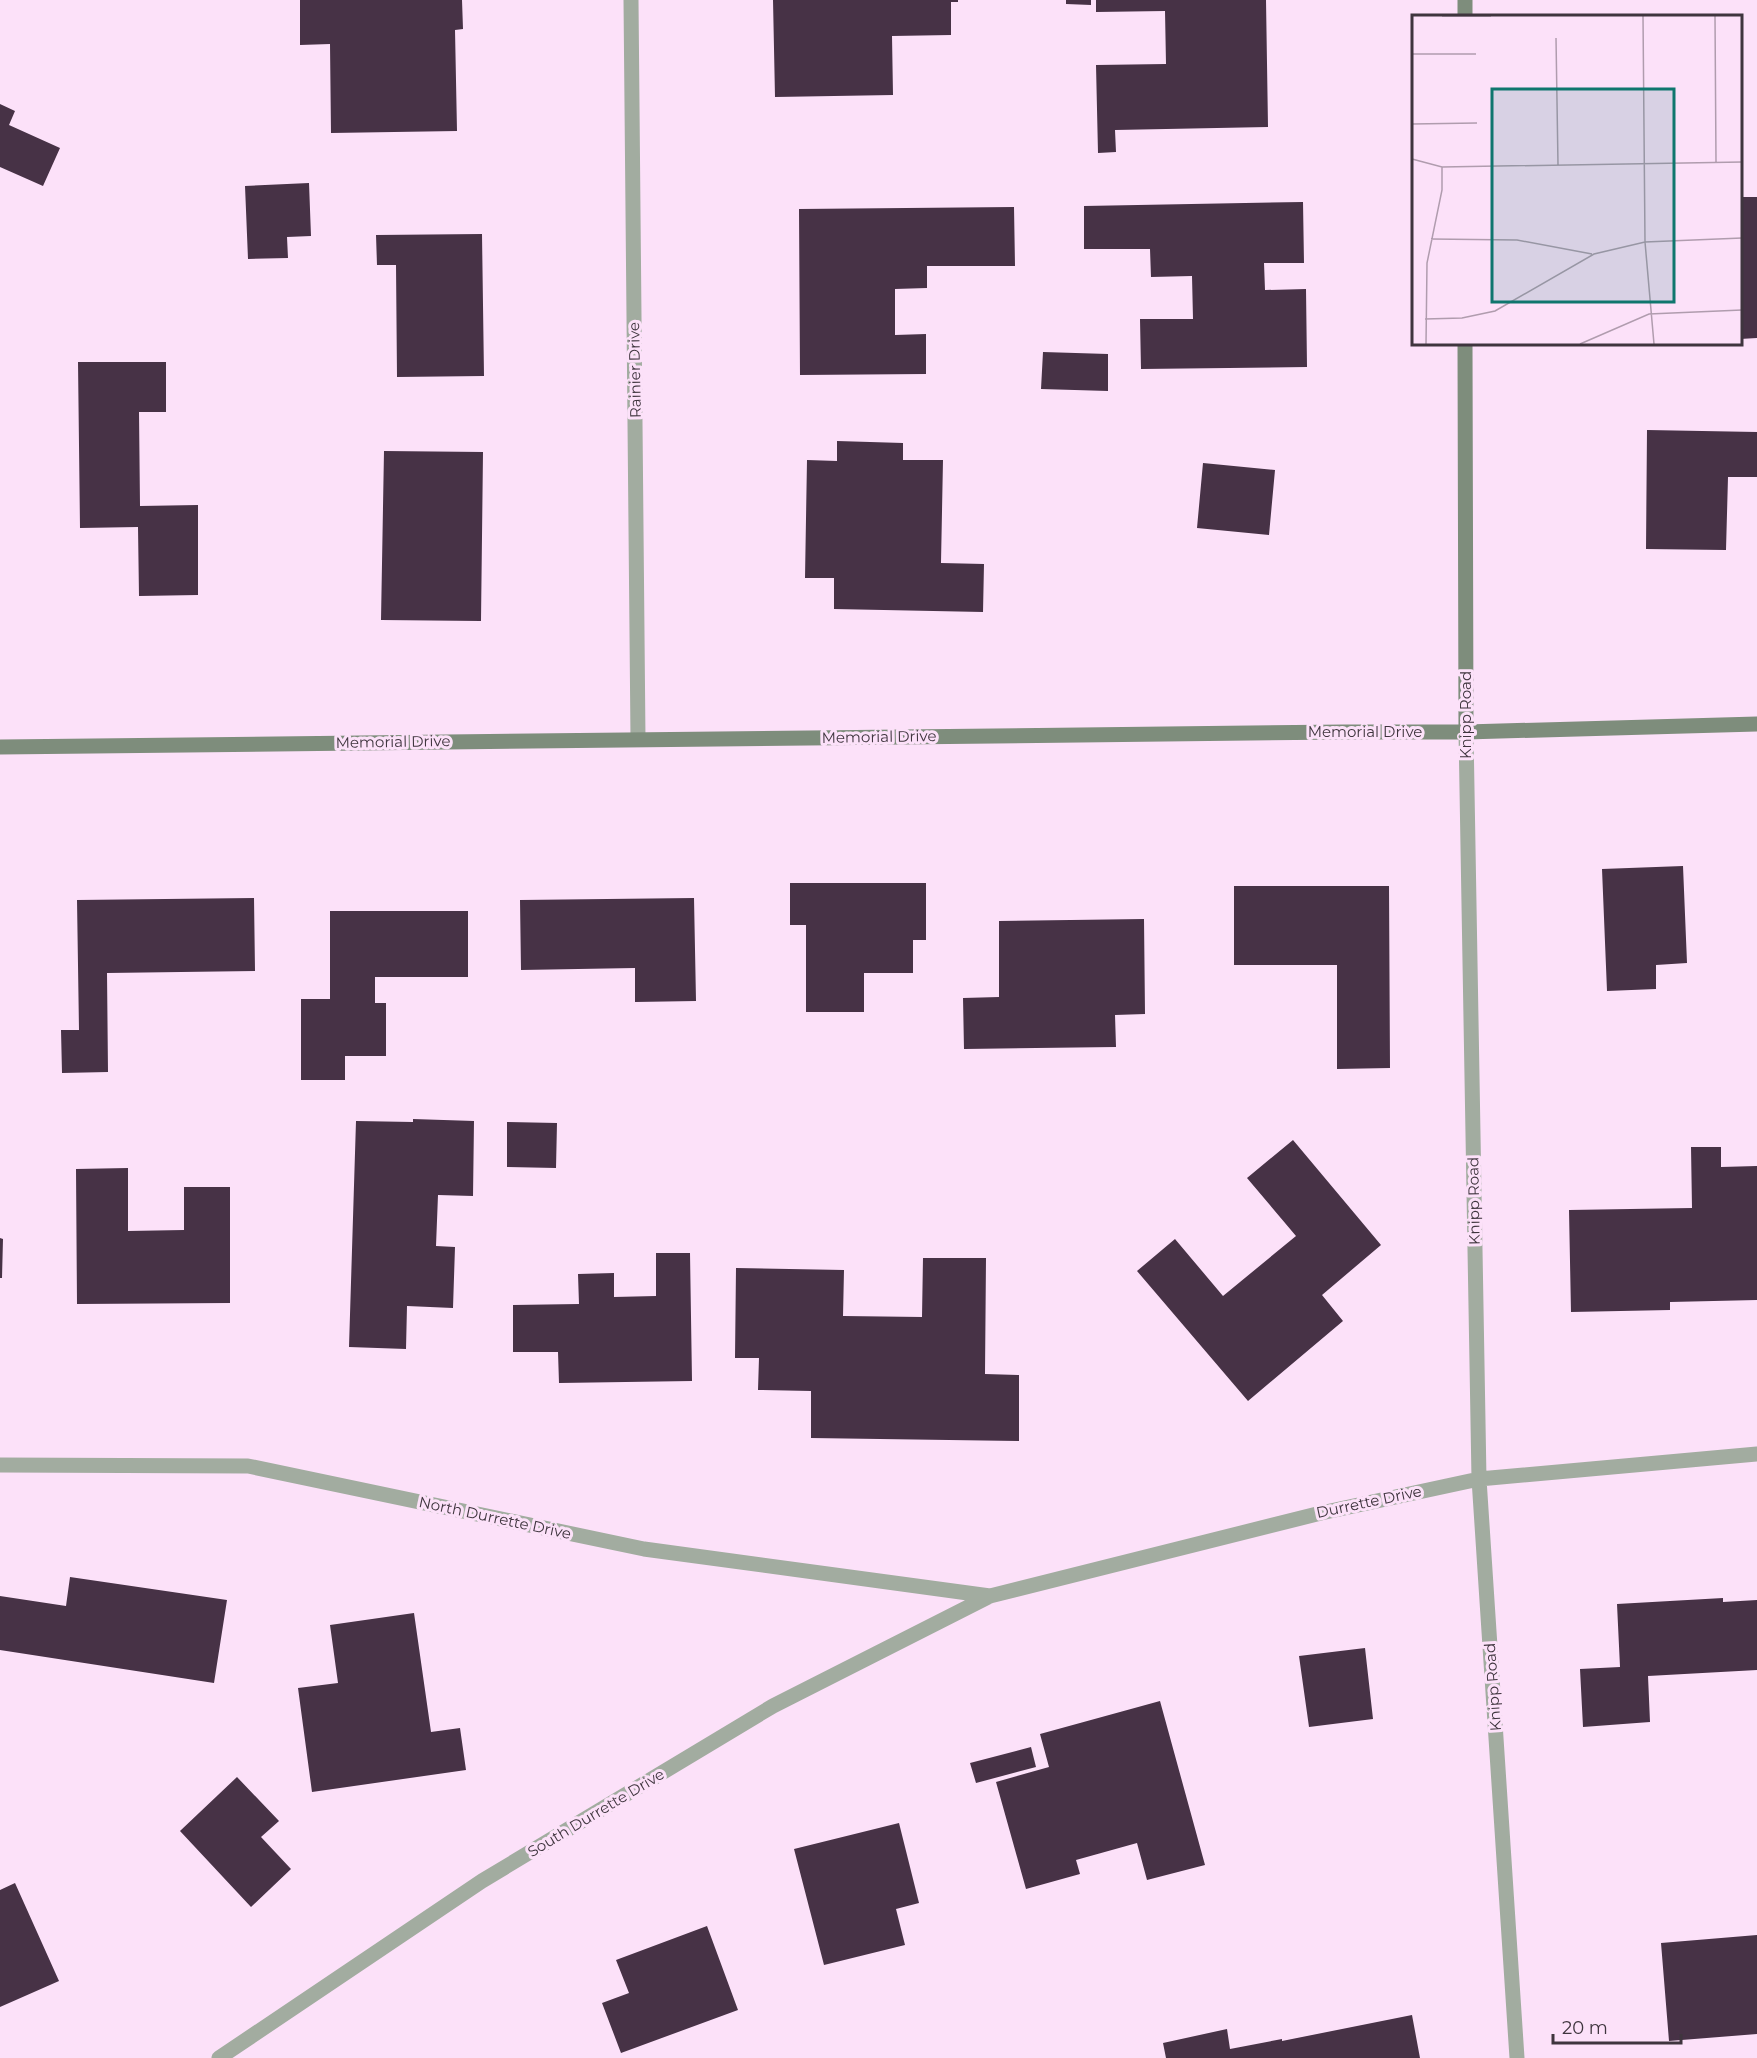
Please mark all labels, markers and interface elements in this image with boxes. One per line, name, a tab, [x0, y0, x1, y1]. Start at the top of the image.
inset map	[1412, 15, 1742, 345]
street label: Rainier Drive	[624, 322, 645, 418]
street label: Knipp Road	[1456, 671, 1475, 759]
street label: Memorial Drive	[1308, 722, 1422, 741]
street label: Memorial Drive	[821, 726, 937, 747]
street label: Memorial Drive	[335, 731, 451, 752]
street label: Knipp Road	[1463, 1157, 1484, 1245]
street label: Durrette Drive	[1314, 1481, 1423, 1522]
street label: North Durrette Drive	[417, 1492, 573, 1543]
street label: Knipp Road	[1480, 1642, 1505, 1732]
street label: South Durrette Drive	[524, 1764, 668, 1861]
scale bar	[1553, 2007, 1680, 2045]
text: 20 m	[1562, 2017, 1608, 2039]

